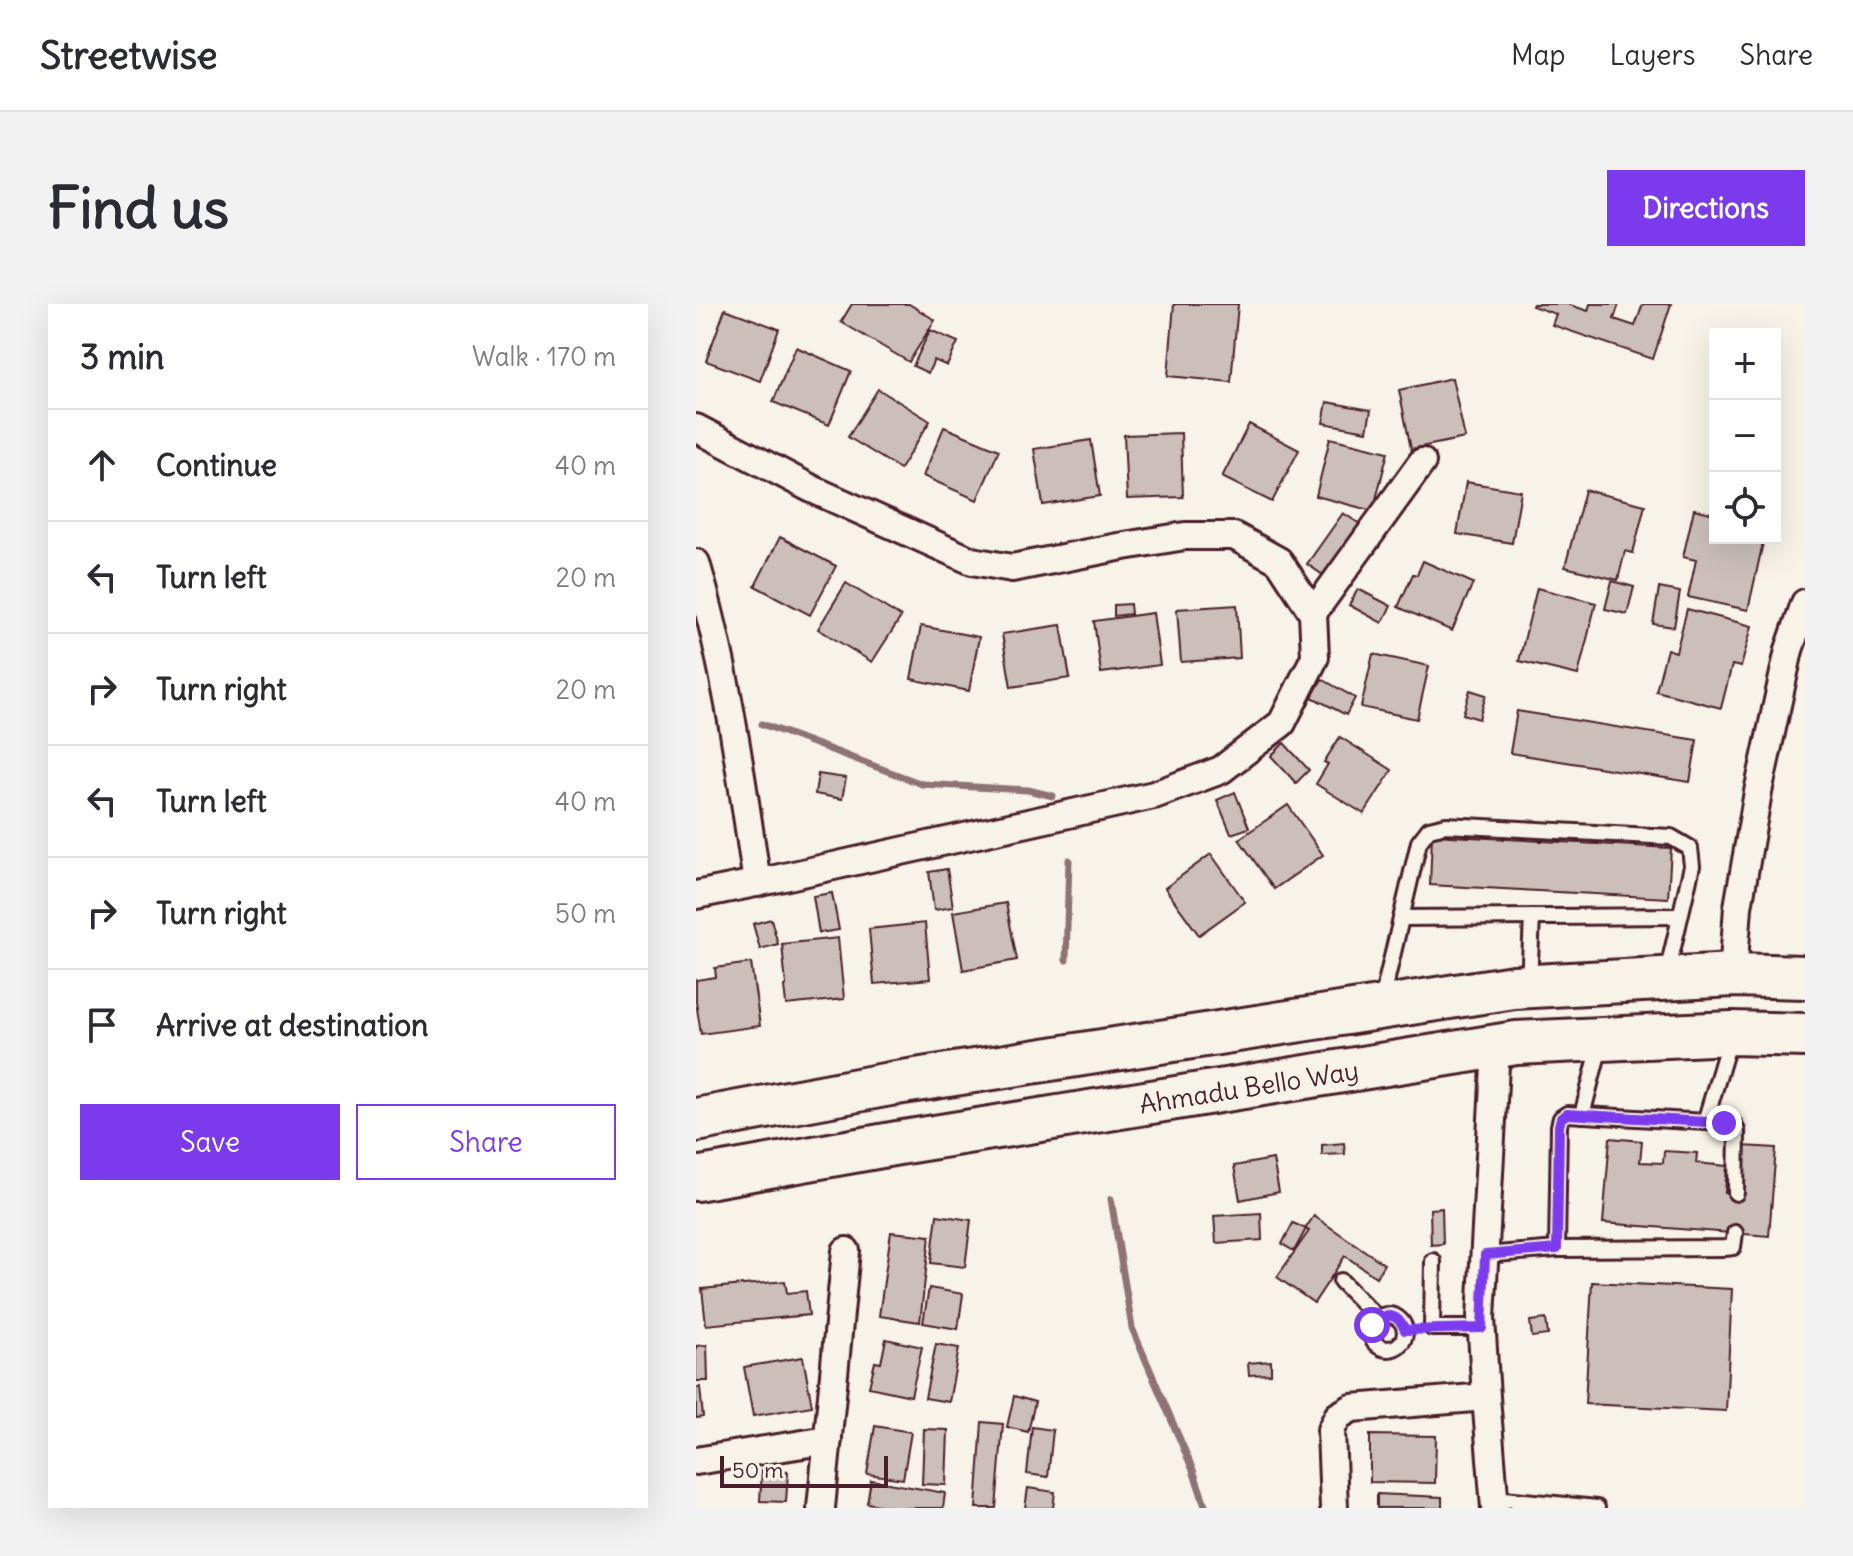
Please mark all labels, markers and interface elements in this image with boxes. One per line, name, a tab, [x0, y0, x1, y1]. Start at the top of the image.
text: Streetwise	[40, 32, 218, 79]
text: Map	[1511, 37, 1566, 73]
text: Layers	[1610, 37, 1696, 73]
text: Share	[1740, 37, 1813, 73]
button: Directions	[1607, 170, 1805, 246]
text: Find us	[48, 173, 229, 243]
map controls	[1709, 328, 1781, 544]
button: +	[1709, 328, 1781, 400]
text: 3 min	[80, 335, 165, 378]
text: Walk · 170 m	[472, 340, 616, 373]
button: −	[1709, 400, 1781, 472]
icon: ahead	[80, 443, 124, 487]
text: Continue	[156, 446, 277, 484]
text: 40 m	[555, 449, 616, 482]
button: locate	[1709, 472, 1781, 544]
icon: left	[80, 555, 124, 599]
text: Turn left	[156, 558, 267, 596]
text: 20 m	[556, 561, 616, 594]
icon: right	[80, 667, 124, 711]
text: Turn right	[156, 670, 287, 708]
text: 20 m	[556, 673, 616, 706]
icon: left	[80, 779, 124, 823]
text: Turn left	[156, 782, 267, 820]
text: 40 m	[555, 785, 616, 818]
icon: right	[80, 891, 124, 935]
text: Turn right	[156, 894, 287, 932]
text: 50 m	[555, 897, 616, 930]
icon: arrive	[80, 1003, 124, 1047]
text: Arrive at destination	[156, 1006, 428, 1044]
street label: Ahmadu Bello Way	[1137, 1053, 1361, 1121]
button: Save	[80, 1104, 340, 1180]
button: Share	[356, 1104, 616, 1180]
route end	[1706, 1105, 1742, 1141]
route start	[1354, 1307, 1390, 1343]
scale bar	[720, 1452, 888, 1488]
text: 50 m	[732, 1456, 784, 1484]

